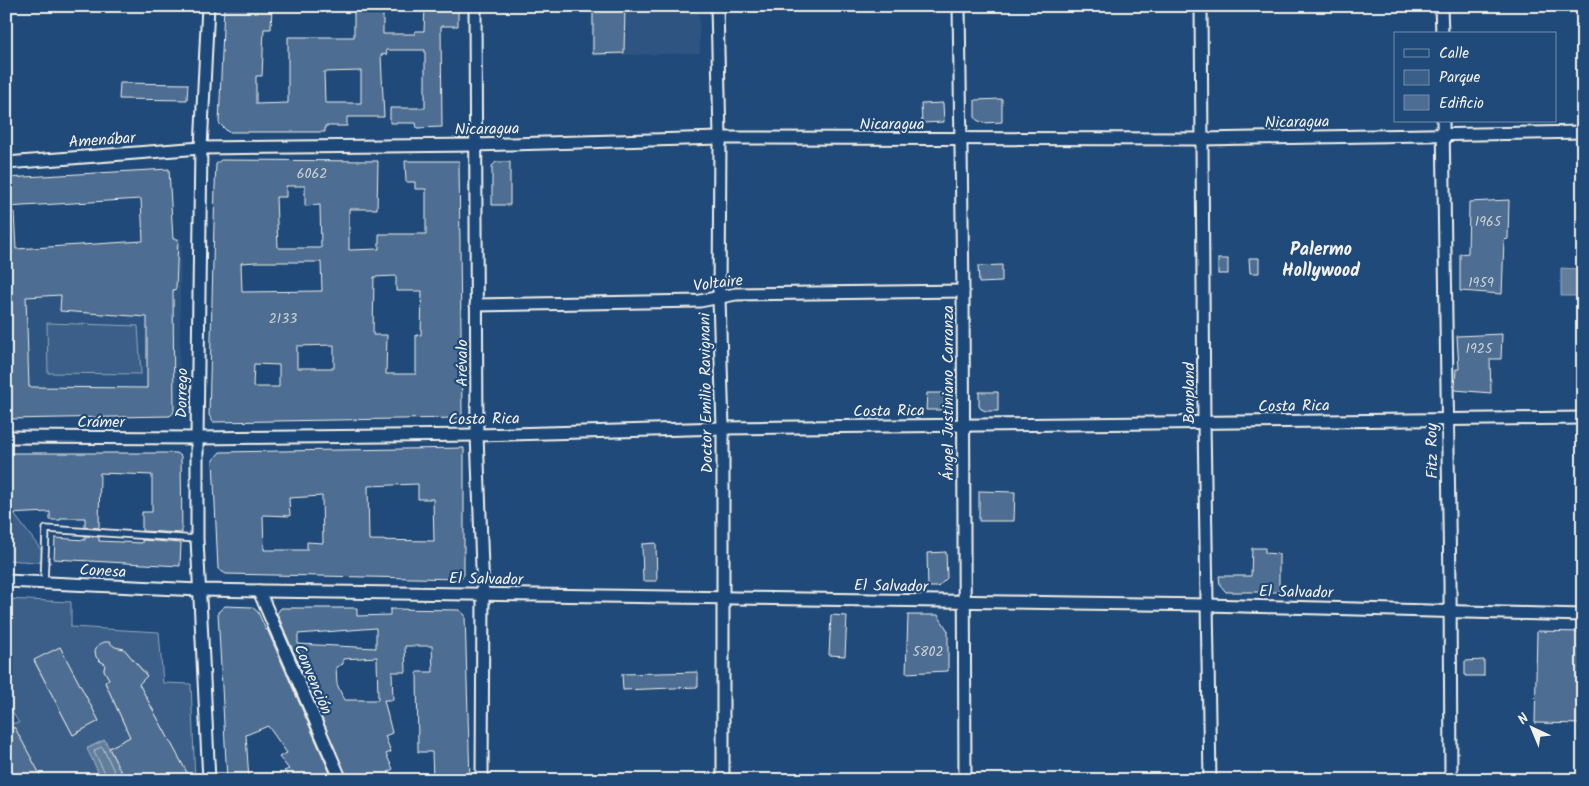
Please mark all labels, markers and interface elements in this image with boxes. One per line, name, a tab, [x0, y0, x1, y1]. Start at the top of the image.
legend	[1394, 32, 1556, 122]
text: Calle	[1439, 42, 1469, 66]
text: Parque	[1439, 66, 1480, 90]
text: Edificio	[1439, 92, 1484, 116]
street label: Nicaragua	[1264, 109, 1330, 136]
street label: Nicaragua	[860, 112, 924, 137]
street label: Nicaragua	[454, 116, 520, 143]
street label: Amenábar	[68, 126, 138, 155]
house number: 6062	[297, 163, 327, 185]
house number: 1965	[1475, 211, 1503, 233]
district label: Palermo Hollywood	[1282, 236, 1360, 286]
street label: Voltaire	[692, 268, 744, 299]
house number: 1959	[1468, 272, 1494, 294]
street label: Ángel Justiniano Carranza	[936, 305, 961, 481]
house number: 2133	[269, 308, 297, 330]
street label: Doctor Emilio Ravignani	[693, 311, 720, 473]
house number: 1925	[1466, 338, 1494, 360]
street label: Arévalo	[450, 339, 475, 387]
street label: Bonpland	[1177, 361, 1202, 424]
street label: Dorrego	[170, 368, 195, 418]
street label: Costa Rica	[1258, 393, 1330, 420]
street label: Costa Rica	[853, 398, 925, 425]
street label: Costa Rica	[448, 406, 520, 433]
street label: Crámer	[77, 410, 127, 435]
street label: Fitz Roy	[1420, 422, 1445, 479]
street label: Conesa	[79, 558, 127, 585]
street label: El Salvador	[449, 566, 525, 593]
street label: El Salvador	[854, 573, 930, 600]
street label: El Salvador	[1259, 579, 1335, 606]
street label: Convención	[287, 640, 339, 719]
house number: 5802	[912, 641, 944, 663]
north arrow	[1506, 704, 1556, 754]
text: N	[1513, 708, 1535, 730]

